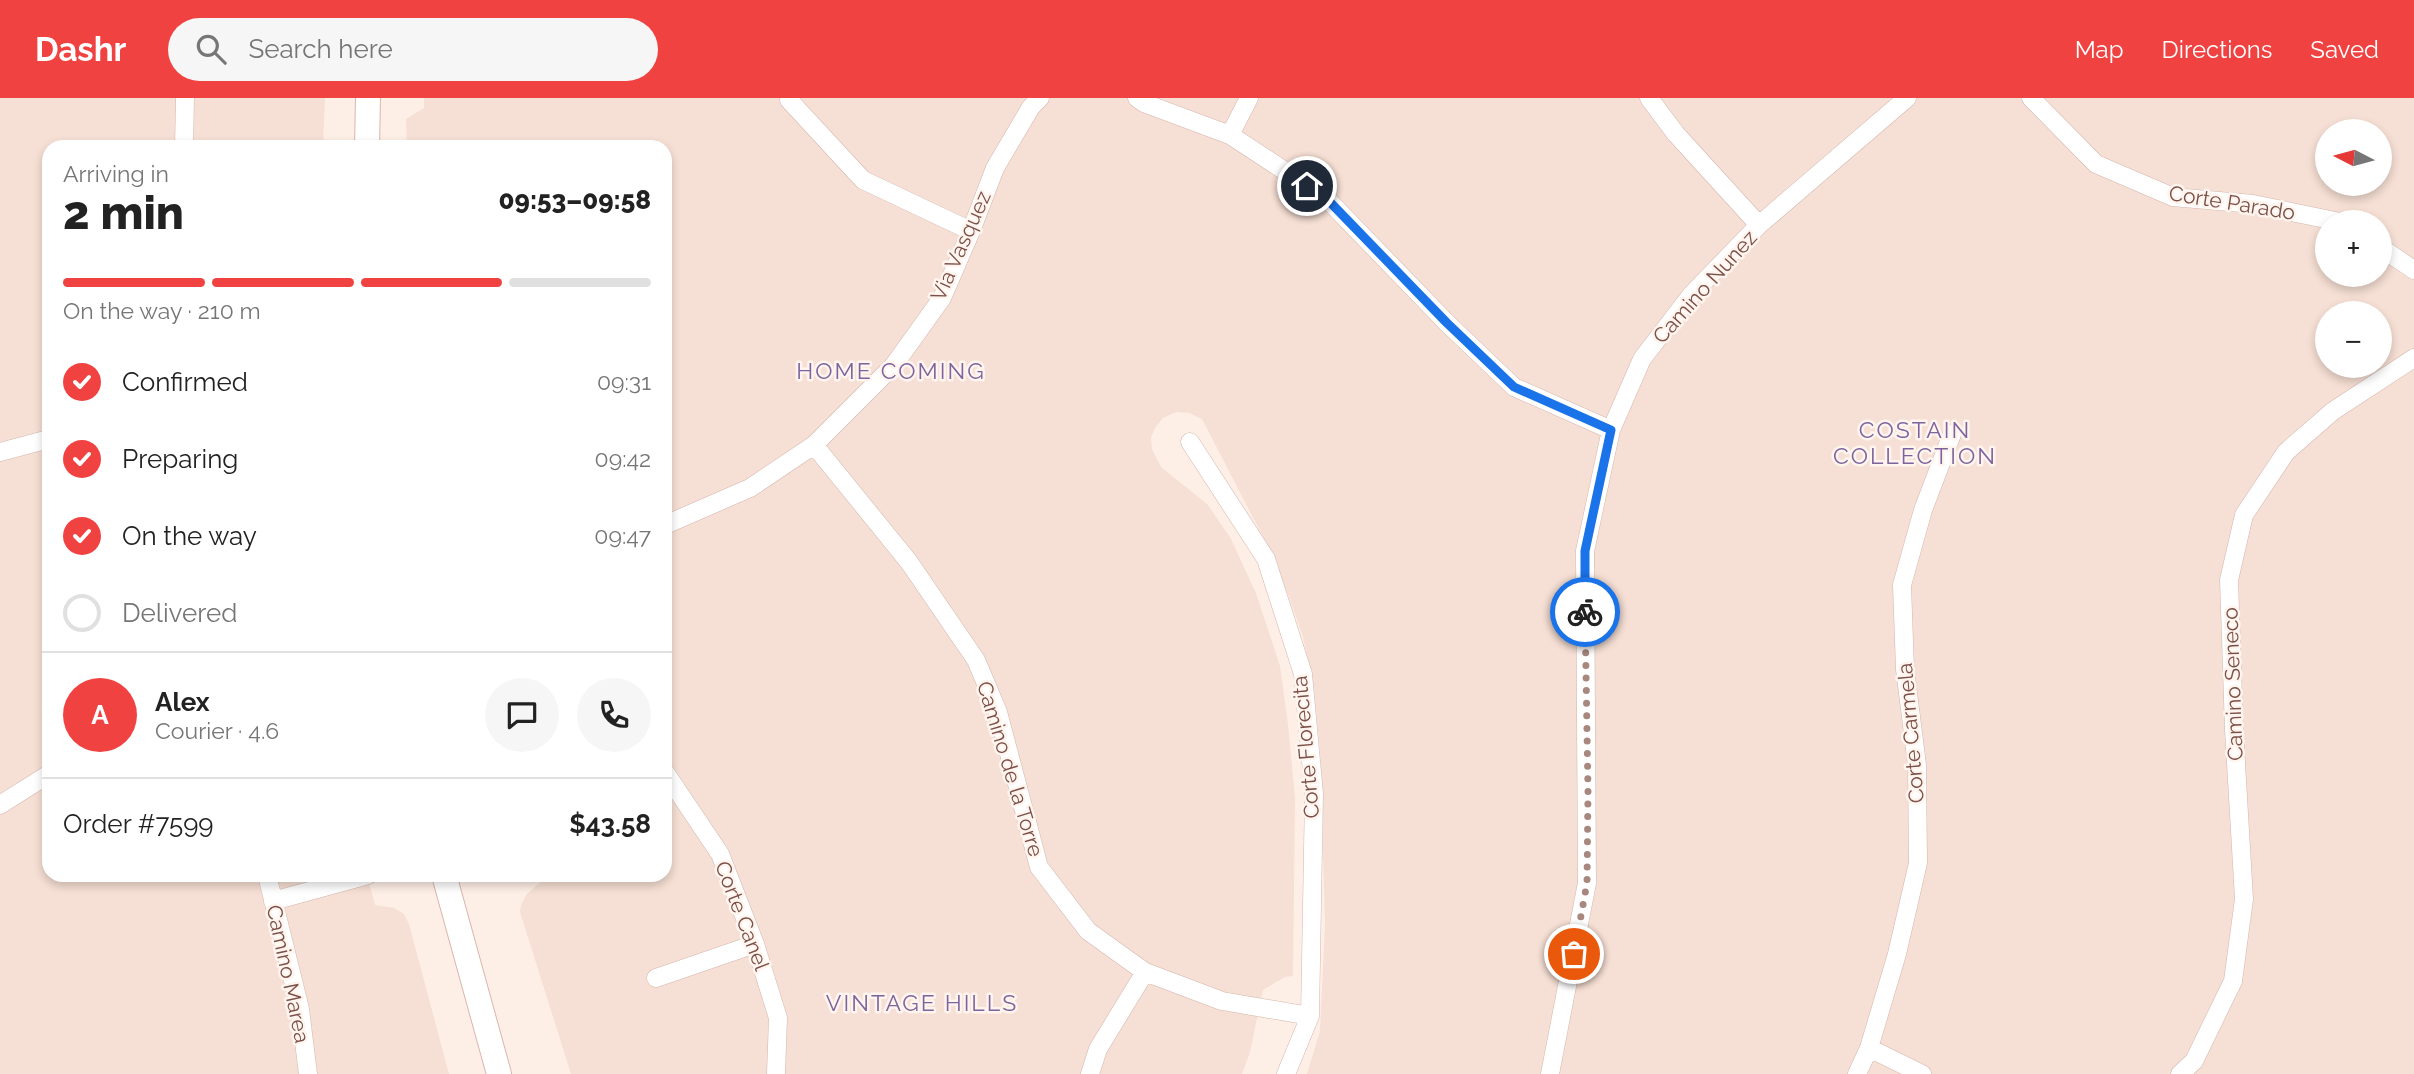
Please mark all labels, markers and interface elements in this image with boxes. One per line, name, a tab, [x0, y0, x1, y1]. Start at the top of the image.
search box	[168, 18, 658, 81]
text: Dashr	[35, 30, 126, 69]
icon: search	[192, 30, 230, 68]
text: Search here	[248, 34, 393, 64]
text: Map	[2075, 35, 2124, 64]
text: Directions	[2162, 35, 2272, 64]
text: Saved	[2310, 35, 2379, 64]
north arrow	[2315, 119, 2392, 196]
map controls	[2315, 119, 2392, 378]
pin	[1277, 156, 1337, 216]
text: Arriving in	[63, 160, 169, 187]
icon: home	[1288, 167, 1326, 205]
street label: Corte Parado	[2167, 180, 2297, 225]
text: 09:53–09:58	[499, 185, 651, 215]
text: 2 min	[63, 186, 184, 240]
street label: Via Vasquez	[925, 187, 996, 305]
button: +	[2315, 210, 2392, 287]
street label: Camino Nunez	[1647, 225, 1762, 348]
text: On the way · 210 m	[63, 297, 261, 324]
button: −	[2315, 301, 2392, 378]
district label: HOME COMING	[796, 357, 986, 384]
icon: check	[63, 363, 101, 401]
text: Confirmed	[122, 367, 248, 397]
text: 09:31	[597, 368, 651, 395]
district label: COSTAIN COLLECTION	[1833, 416, 1997, 469]
icon: check	[63, 440, 101, 478]
text: Preparing	[122, 444, 238, 474]
text: 09:42	[595, 445, 651, 472]
icon: check	[63, 517, 101, 555]
text: On the way	[122, 521, 257, 551]
text: 09:47	[594, 522, 651, 549]
courier	[1550, 577, 1620, 647]
icon: bike	[1566, 593, 1604, 631]
text: Delivered	[122, 598, 237, 628]
street label: Camino Seneco	[2217, 607, 2248, 761]
street label: Corte Carmela	[1892, 662, 1929, 804]
street label: Corte Florecita	[1287, 675, 1324, 820]
button: chat	[485, 678, 559, 752]
button: phone	[577, 678, 651, 752]
street label: Camino de la Torre	[972, 678, 1049, 860]
text: Alex	[155, 687, 210, 717]
text: A	[91, 700, 109, 730]
text: Courier · 4.6	[155, 717, 279, 744]
text: Order #7599	[63, 809, 214, 839]
text: $43.58	[569, 809, 651, 839]
street label: Corte Canel	[710, 858, 775, 974]
street label: Camino Marea	[262, 903, 315, 1045]
pin	[1544, 924, 1604, 984]
icon: bag	[1555, 935, 1593, 973]
district label: VINTAGE HILLS	[826, 989, 1018, 1016]

